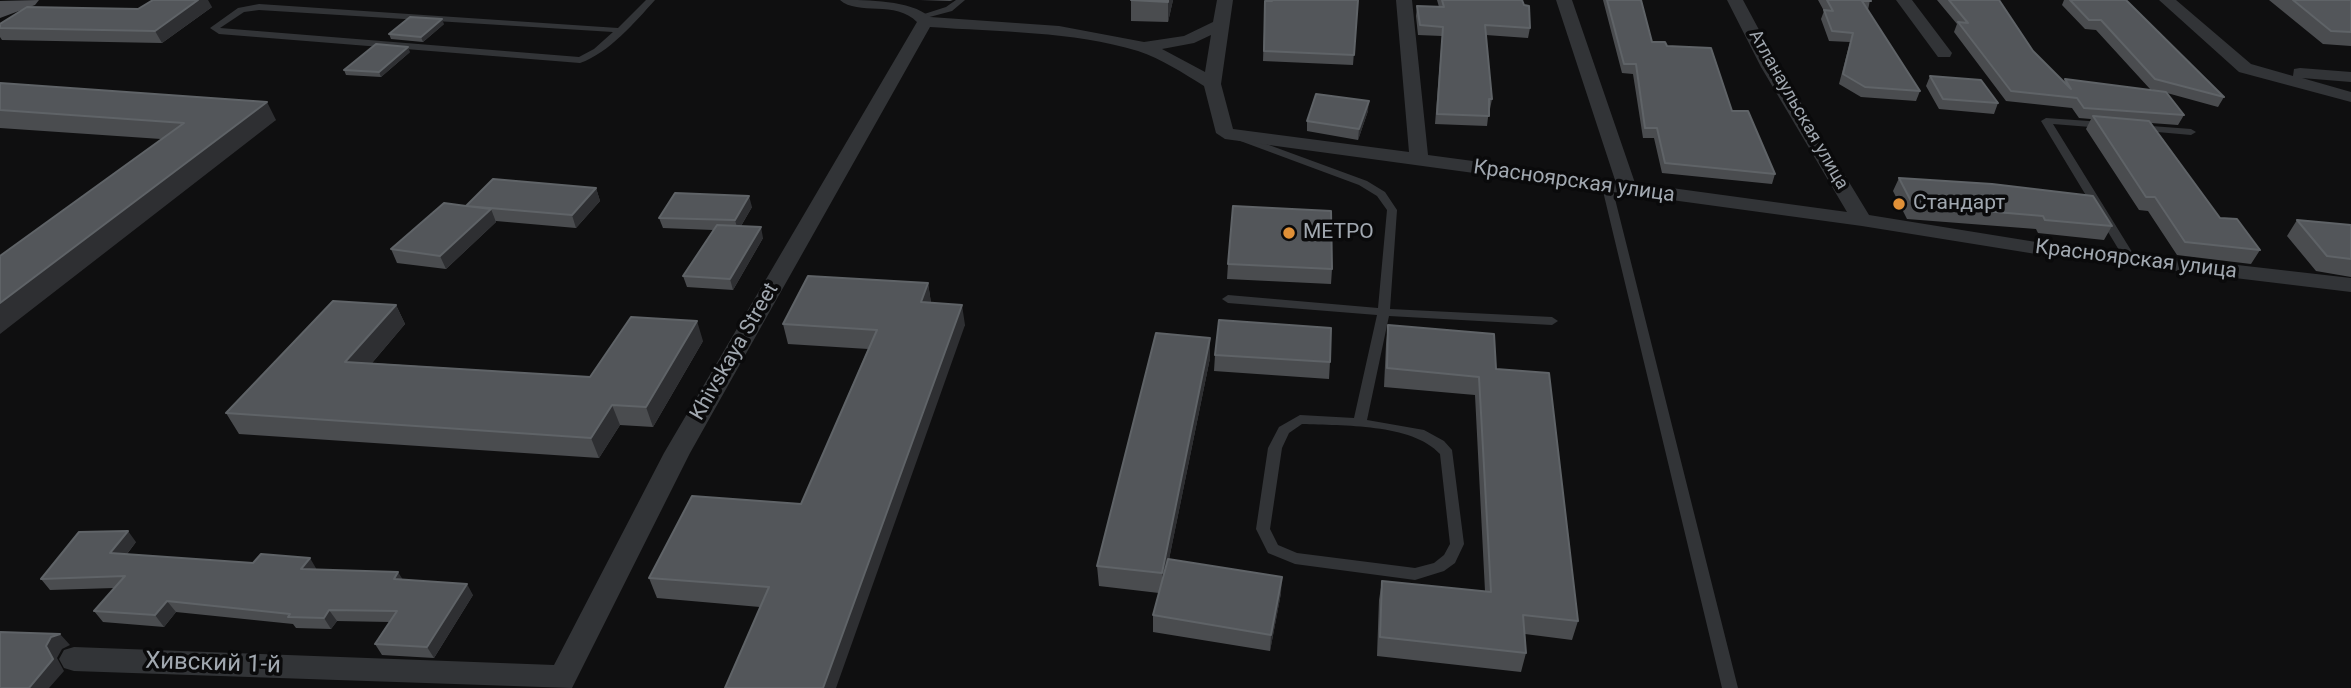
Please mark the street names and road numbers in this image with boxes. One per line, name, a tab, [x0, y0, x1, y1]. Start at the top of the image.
street label: Атланаульская улица	[1744, 26, 1852, 194]
street label: Красноярская улица	[1472, 155, 1676, 209]
street label: Красноярская улица	[2034, 235, 2238, 285]
street label: Khivskaya Street	[685, 279, 785, 425]
street label: Хивский 1-й	[145, 647, 281, 681]

